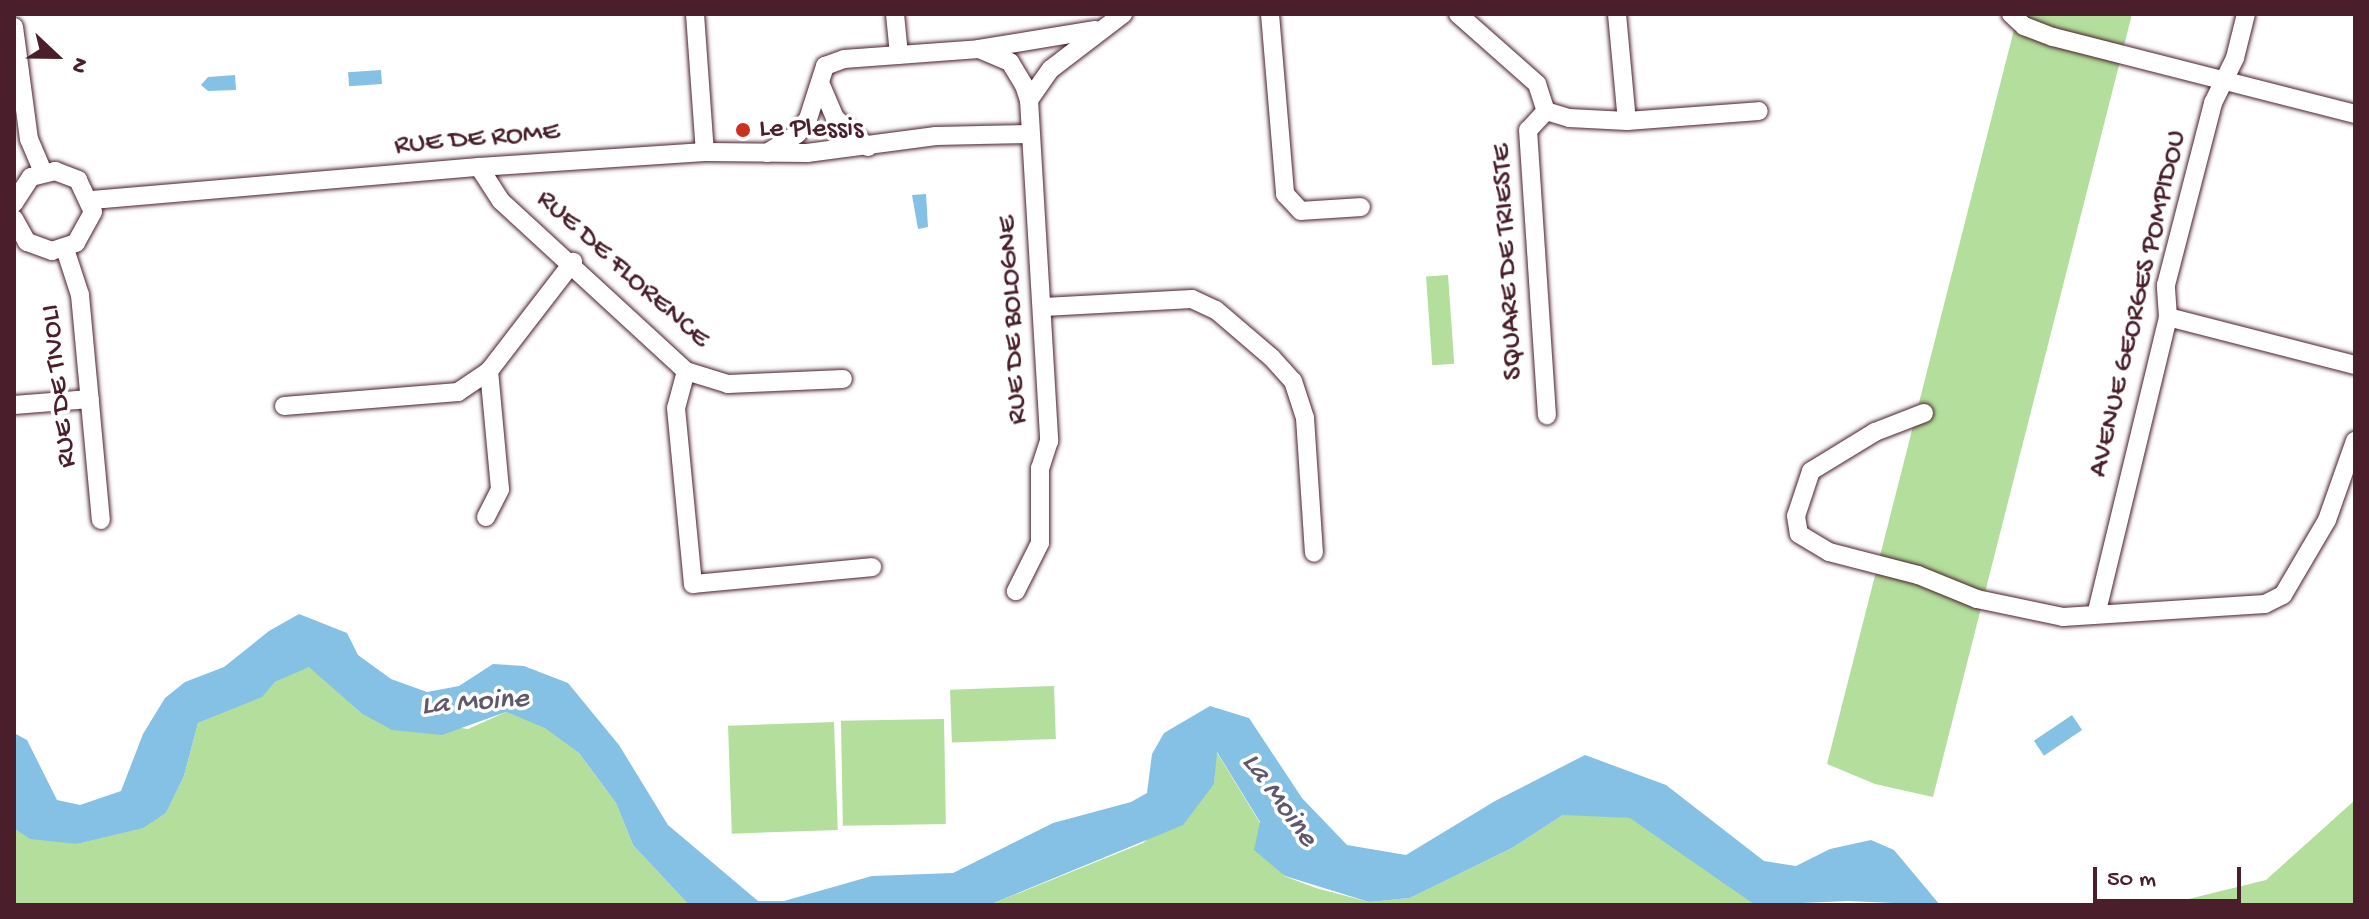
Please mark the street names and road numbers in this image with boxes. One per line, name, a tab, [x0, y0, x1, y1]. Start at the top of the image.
street label: RUE DE ROME	[393, 116, 561, 164]
street label: AVENUE GEORGES POMPIDOU	[2083, 127, 2195, 481]
street label: SQUARE DE TRIESTE	[1486, 143, 1532, 381]
street label: RUE DE FLORENCE	[528, 183, 716, 357]
street label: RUE DE BOLOGNE	[992, 215, 1036, 425]
street label: RUE DE TIVOLI	[35, 303, 85, 469]

